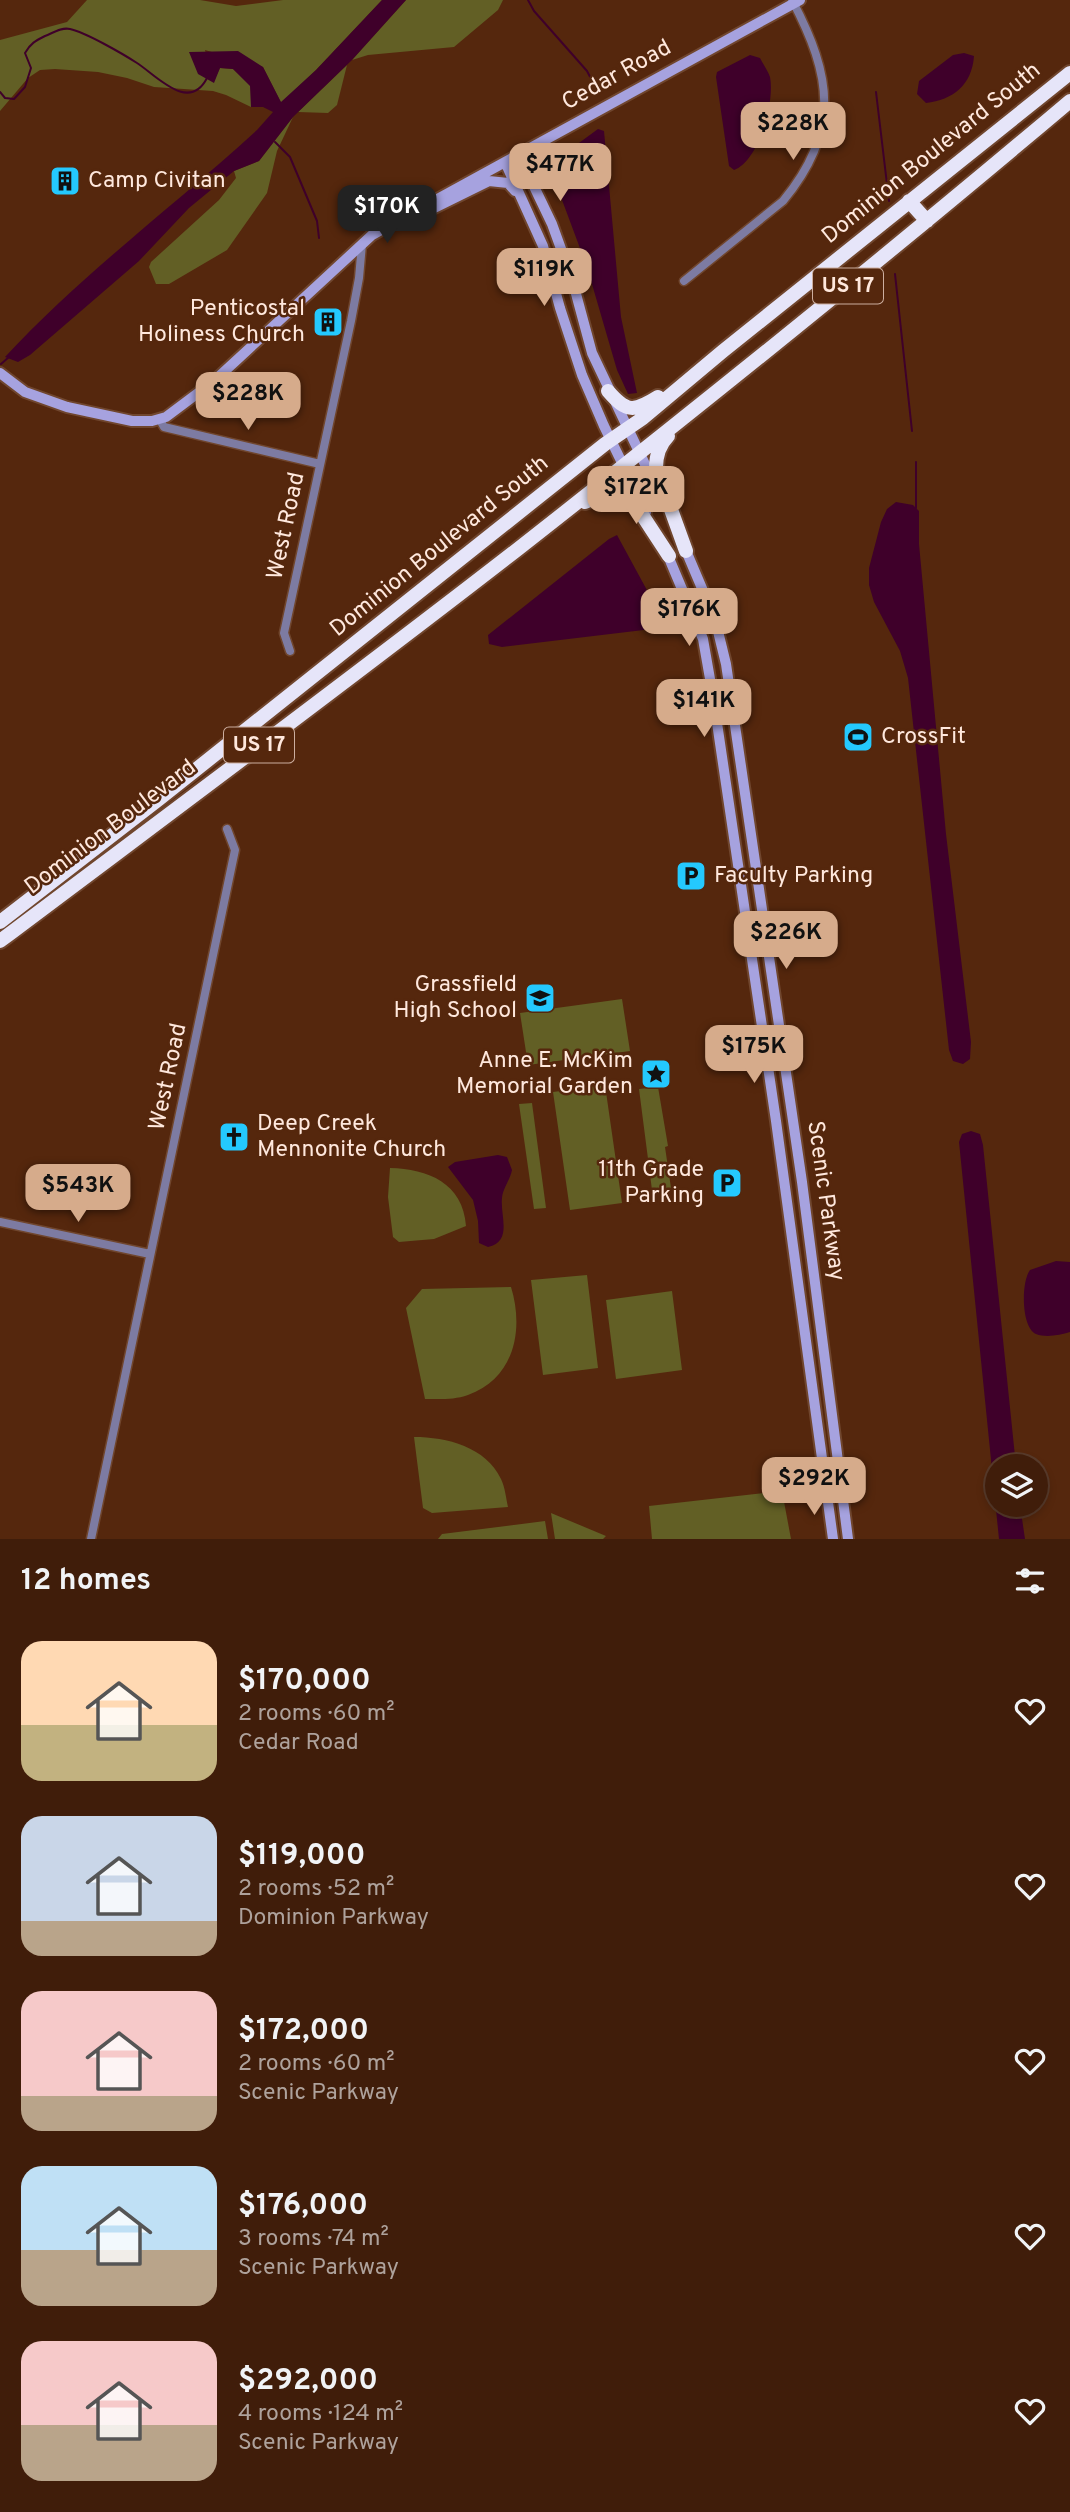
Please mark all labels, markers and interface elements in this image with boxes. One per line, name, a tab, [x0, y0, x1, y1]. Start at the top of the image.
street label: Cedar Road	[557, 34, 677, 118]
street label: Dominion Boulevard South	[817, 57, 1047, 251]
pin: $228K	[744, 102, 842, 162]
text: $228K	[757, 110, 829, 139]
pin: $477K	[511, 144, 609, 203]
text: $477K	[525, 151, 595, 180]
building icon: Camp Civitan	[48, 164, 82, 198]
place label: Camp Civitan	[88, 167, 226, 196]
pin: $170K	[338, 186, 436, 245]
text: $170K	[354, 193, 420, 222]
pin: $119K	[495, 248, 593, 308]
text: $119K	[513, 256, 575, 285]
road number: US 17	[813, 268, 883, 304]
place label: Penticostal Holiness Church	[138, 295, 305, 350]
building icon: Penticostal Holiness Church	[311, 305, 345, 339]
pin: $228K	[199, 372, 297, 432]
text: $228K	[212, 380, 284, 409]
street label: Dominion Boulevard South	[325, 450, 555, 644]
pin: $172K	[587, 466, 685, 526]
street label: West Road	[261, 470, 313, 582]
text: $172K	[603, 474, 669, 503]
pin: $176K	[640, 588, 738, 648]
text: $176K	[657, 596, 721, 625]
pin: $141K	[655, 680, 753, 739]
text: $141K	[672, 687, 736, 716]
sports icon: CrossFit	[841, 720, 875, 754]
place label: CrossFit	[881, 723, 966, 752]
road number: US 17	[224, 728, 294, 762]
street label: Dominion Boulevard	[19, 754, 203, 902]
parking icon: Faculty Parking	[674, 859, 708, 893]
place label: Faculty Parking	[714, 862, 873, 891]
pin: $226K	[737, 912, 835, 971]
text: $226K	[750, 919, 822, 948]
place label: Grassfield High School	[394, 971, 517, 1026]
school or university icon: Grassfield High School	[523, 981, 557, 1015]
street label: West Road	[143, 1021, 195, 1133]
pin: $175K	[705, 1026, 803, 1085]
text: $175K	[721, 1033, 787, 1062]
place label: Anne E. McKim Memorial Garden	[456, 1047, 633, 1102]
place icon: Anne E. McKim Memorial Garden	[639, 1057, 673, 1091]
place label: Deep Creek Mennonite Church	[257, 1110, 446, 1165]
street label: Scenic Parkway	[799, 1119, 851, 1283]
church icon: Deep Creek Mennonite Church	[217, 1120, 251, 1154]
place label: 11th Grade Parking	[598, 1156, 704, 1211]
pin: $543K	[29, 1164, 127, 1224]
parking icon: 11th Grade Parking	[710, 1166, 744, 1200]
text: $543K	[41, 1172, 115, 1201]
map controls	[985, 1454, 1048, 1517]
button: layers	[985, 1454, 1048, 1517]
pin: $292K	[765, 1458, 863, 1517]
text: $292K	[778, 1465, 850, 1494]
icon: filters	[1011, 1562, 1049, 1600]
text: 12 homes	[21, 1563, 151, 1600]
text: $170,000	[238, 1663, 371, 1700]
icon: home	[77, 1669, 161, 1753]
icon: heart	[1011, 1692, 1049, 1730]
text: 2 rooms · 60 m²	[238, 1700, 395, 1729]
text: Cedar Road	[238, 1729, 359, 1758]
text: $119,000	[238, 1838, 365, 1875]
icon: home	[77, 1844, 161, 1928]
icon: heart	[1011, 1867, 1049, 1905]
text: 2 rooms · 52 m²	[238, 1875, 394, 1904]
text: Dominion Parkway	[238, 1904, 429, 1933]
text: $172,000	[238, 2013, 369, 2050]
icon: home	[77, 2019, 161, 2103]
icon: heart	[1011, 2042, 1049, 2080]
text: 2 rooms · 60 m²	[238, 2050, 395, 2079]
text: Scenic Parkway	[238, 2079, 399, 2108]
text: $176,000	[238, 2188, 368, 2225]
icon: home	[77, 2194, 161, 2278]
icon: heart	[1011, 2217, 1049, 2255]
text: 3 rooms · 74 m²	[238, 2225, 389, 2254]
text: Scenic Parkway	[238, 2254, 399, 2283]
text: $292,000	[238, 2363, 378, 2400]
icon: home	[77, 2369, 161, 2453]
icon: heart	[1011, 2392, 1049, 2430]
text: 4 rooms · 124 m²	[238, 2400, 403, 2429]
text: Scenic Parkway	[238, 2429, 399, 2458]

